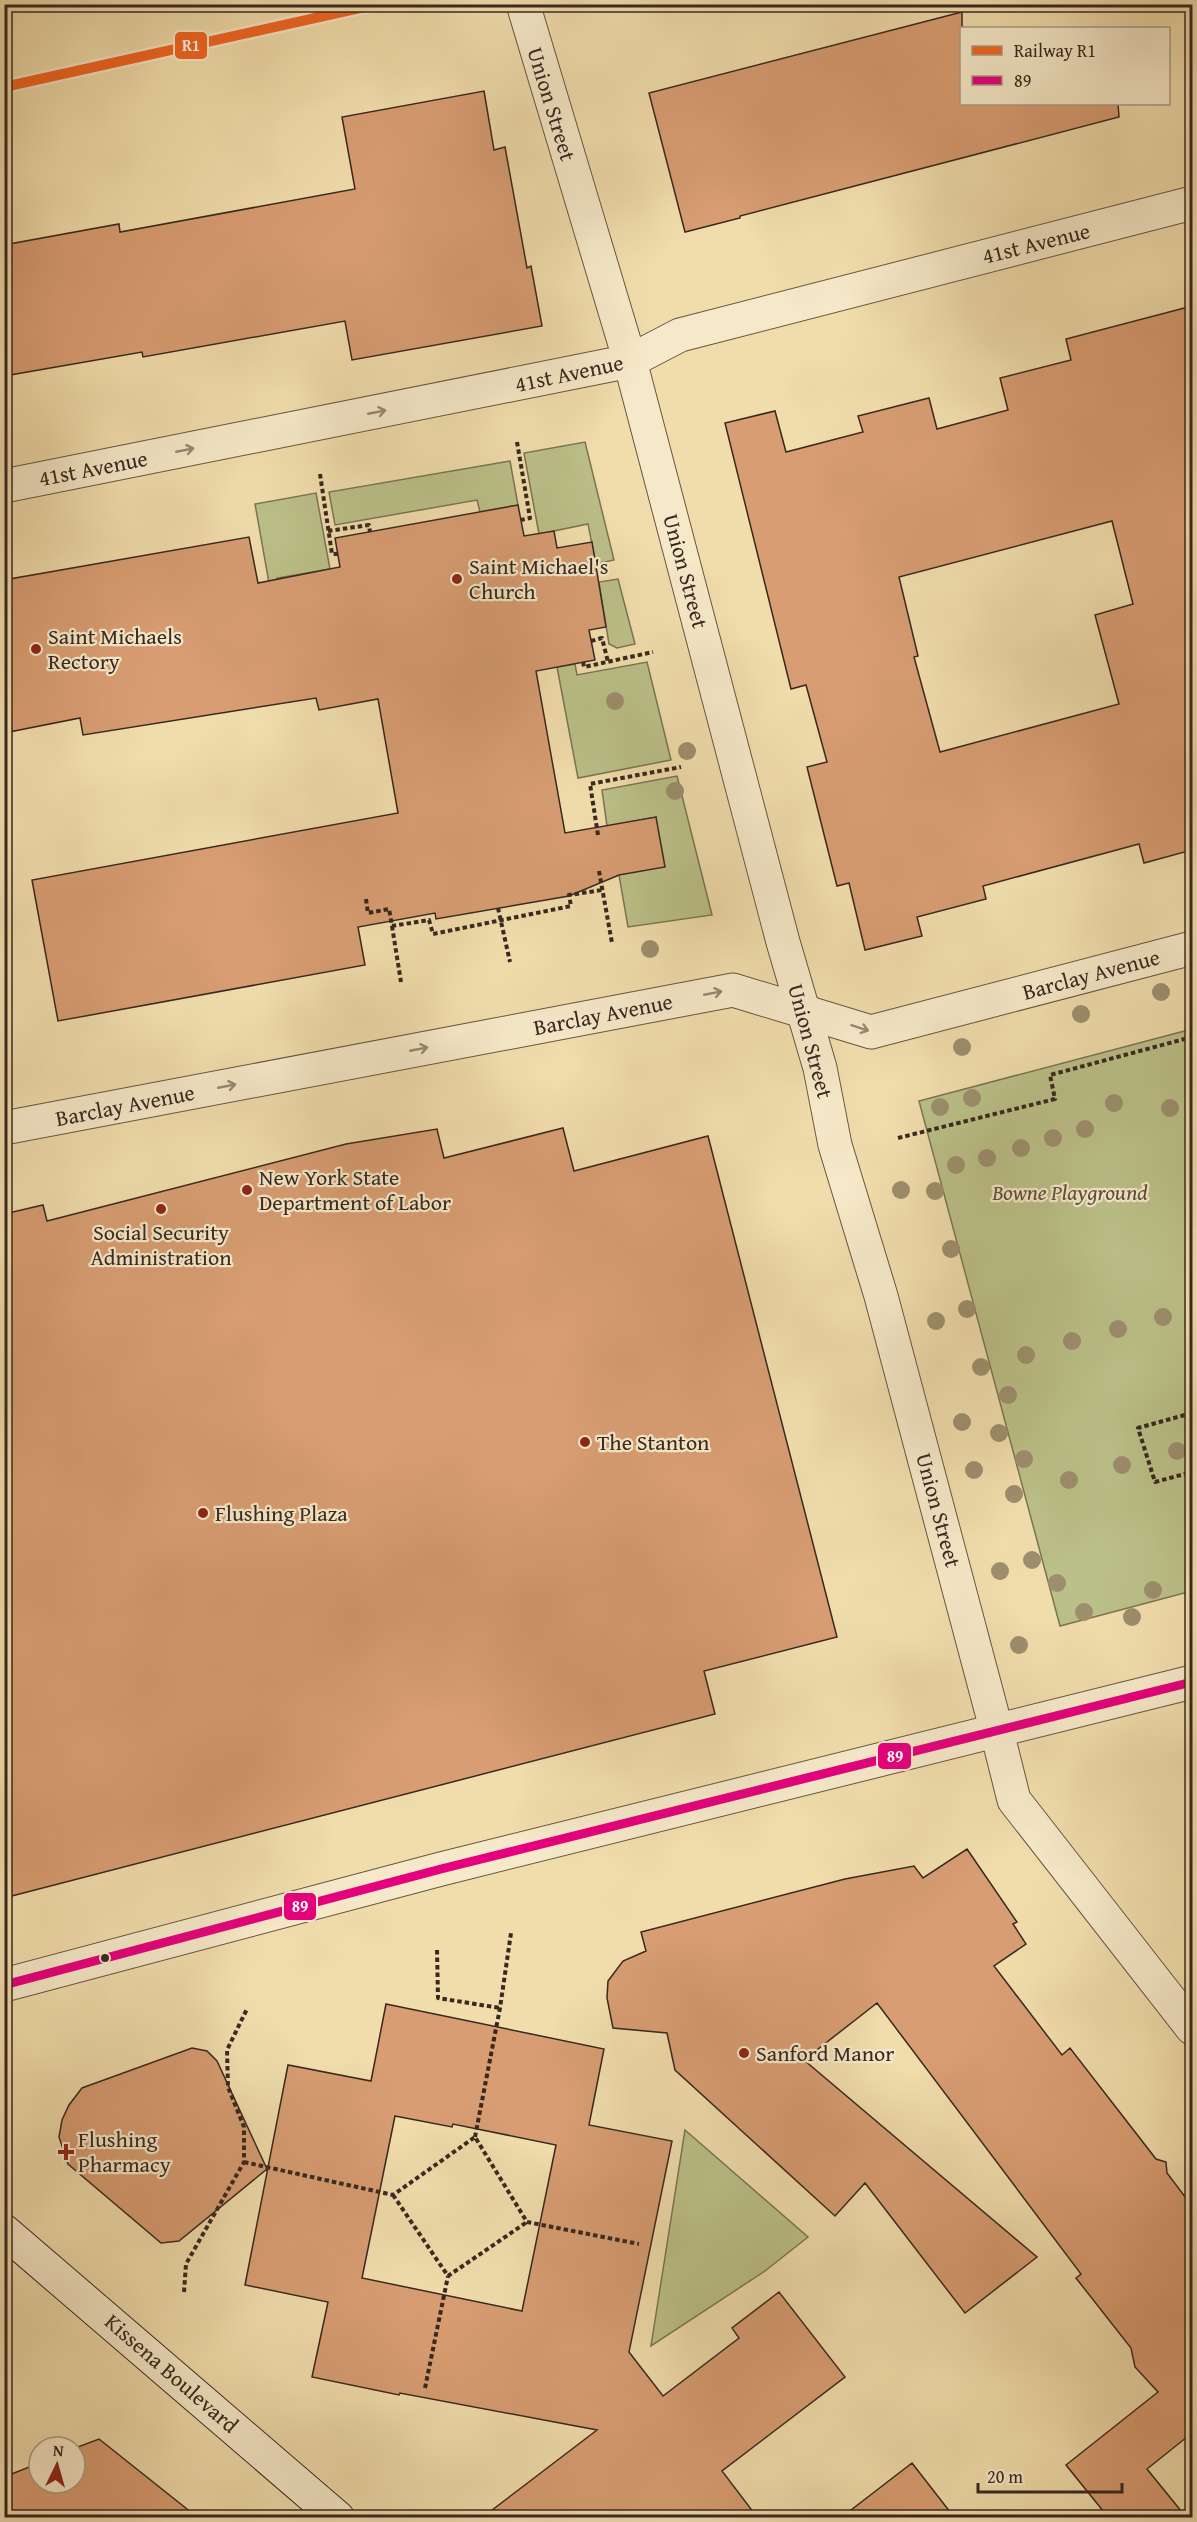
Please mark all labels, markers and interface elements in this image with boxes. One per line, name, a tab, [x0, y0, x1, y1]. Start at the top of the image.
legend	[960, 27, 1170, 105]
line badge: R1	[174, 31, 208, 60]
text: R1	[182, 33, 200, 57]
text: Railway R1	[1014, 37, 1096, 64]
street label: Union Street	[520, 43, 584, 165]
text: 89	[1014, 67, 1031, 94]
street label: 41st Avenue	[979, 214, 1093, 272]
street label: 41st Avenue	[512, 346, 626, 400]
one-way arrow	[366, 406, 386, 417]
street label: 41st Avenue	[36, 442, 150, 494]
one-way arrow	[175, 444, 195, 455]
street label: Union Street	[655, 510, 717, 632]
place label: Saint Michael's Church	[469, 550, 609, 607]
marker: Saint Michael's Church	[450, 572, 464, 586]
place label: Saint Michaels Rectory	[48, 620, 182, 677]
marker: Saint Michaels Rectory	[29, 642, 43, 656]
street label: Barclay Avenue	[1019, 940, 1163, 1008]
street label: Union Street	[780, 980, 842, 1102]
street label: Barclay Avenue	[531, 985, 675, 1043]
one-way arrow	[703, 987, 723, 998]
one-way arrow	[850, 1023, 869, 1034]
one-way arrow	[408, 1044, 428, 1055]
street label: Barclay Avenue	[53, 1076, 197, 1134]
one-way arrow	[217, 1080, 236, 1091]
place label: New York State Department of Labor	[259, 1161, 451, 1218]
park label: Bowne Playground	[991, 1176, 1148, 1208]
marker: New York State Department of Labor	[240, 1183, 254, 1197]
marker: Social Security Administration	[154, 1202, 168, 1216]
place label: Social Security Administration	[90, 1216, 232, 1273]
place label: The Stanton	[597, 1426, 710, 1458]
marker: The Stanton	[578, 1435, 592, 1449]
street label: Union Street	[908, 1449, 970, 1571]
place label: Flushing Plaza	[215, 1497, 348, 1529]
marker: Flushing Plaza	[196, 1506, 210, 1520]
line badge: 89	[877, 1742, 912, 1770]
text: 89	[887, 1744, 903, 1768]
line badge: 89	[283, 1892, 317, 1921]
text: 89	[292, 1894, 308, 1918]
unlabelled marker	[99, 1952, 111, 1964]
place label: Sanford Manor	[756, 2037, 894, 2069]
marker: Sanford Manor	[737, 2046, 751, 2060]
place label: Flushing Pharmacy	[78, 2123, 171, 2180]
marker: Flushing Pharmacy	[59, 2145, 73, 2159]
street label: Kissena Boulevard	[98, 2306, 246, 2440]
north arrow	[27, 2435, 87, 2495]
text: N	[52, 2438, 65, 2463]
scale bar	[978, 2456, 1122, 2494]
text: 20 m	[987, 2463, 1023, 2490]

